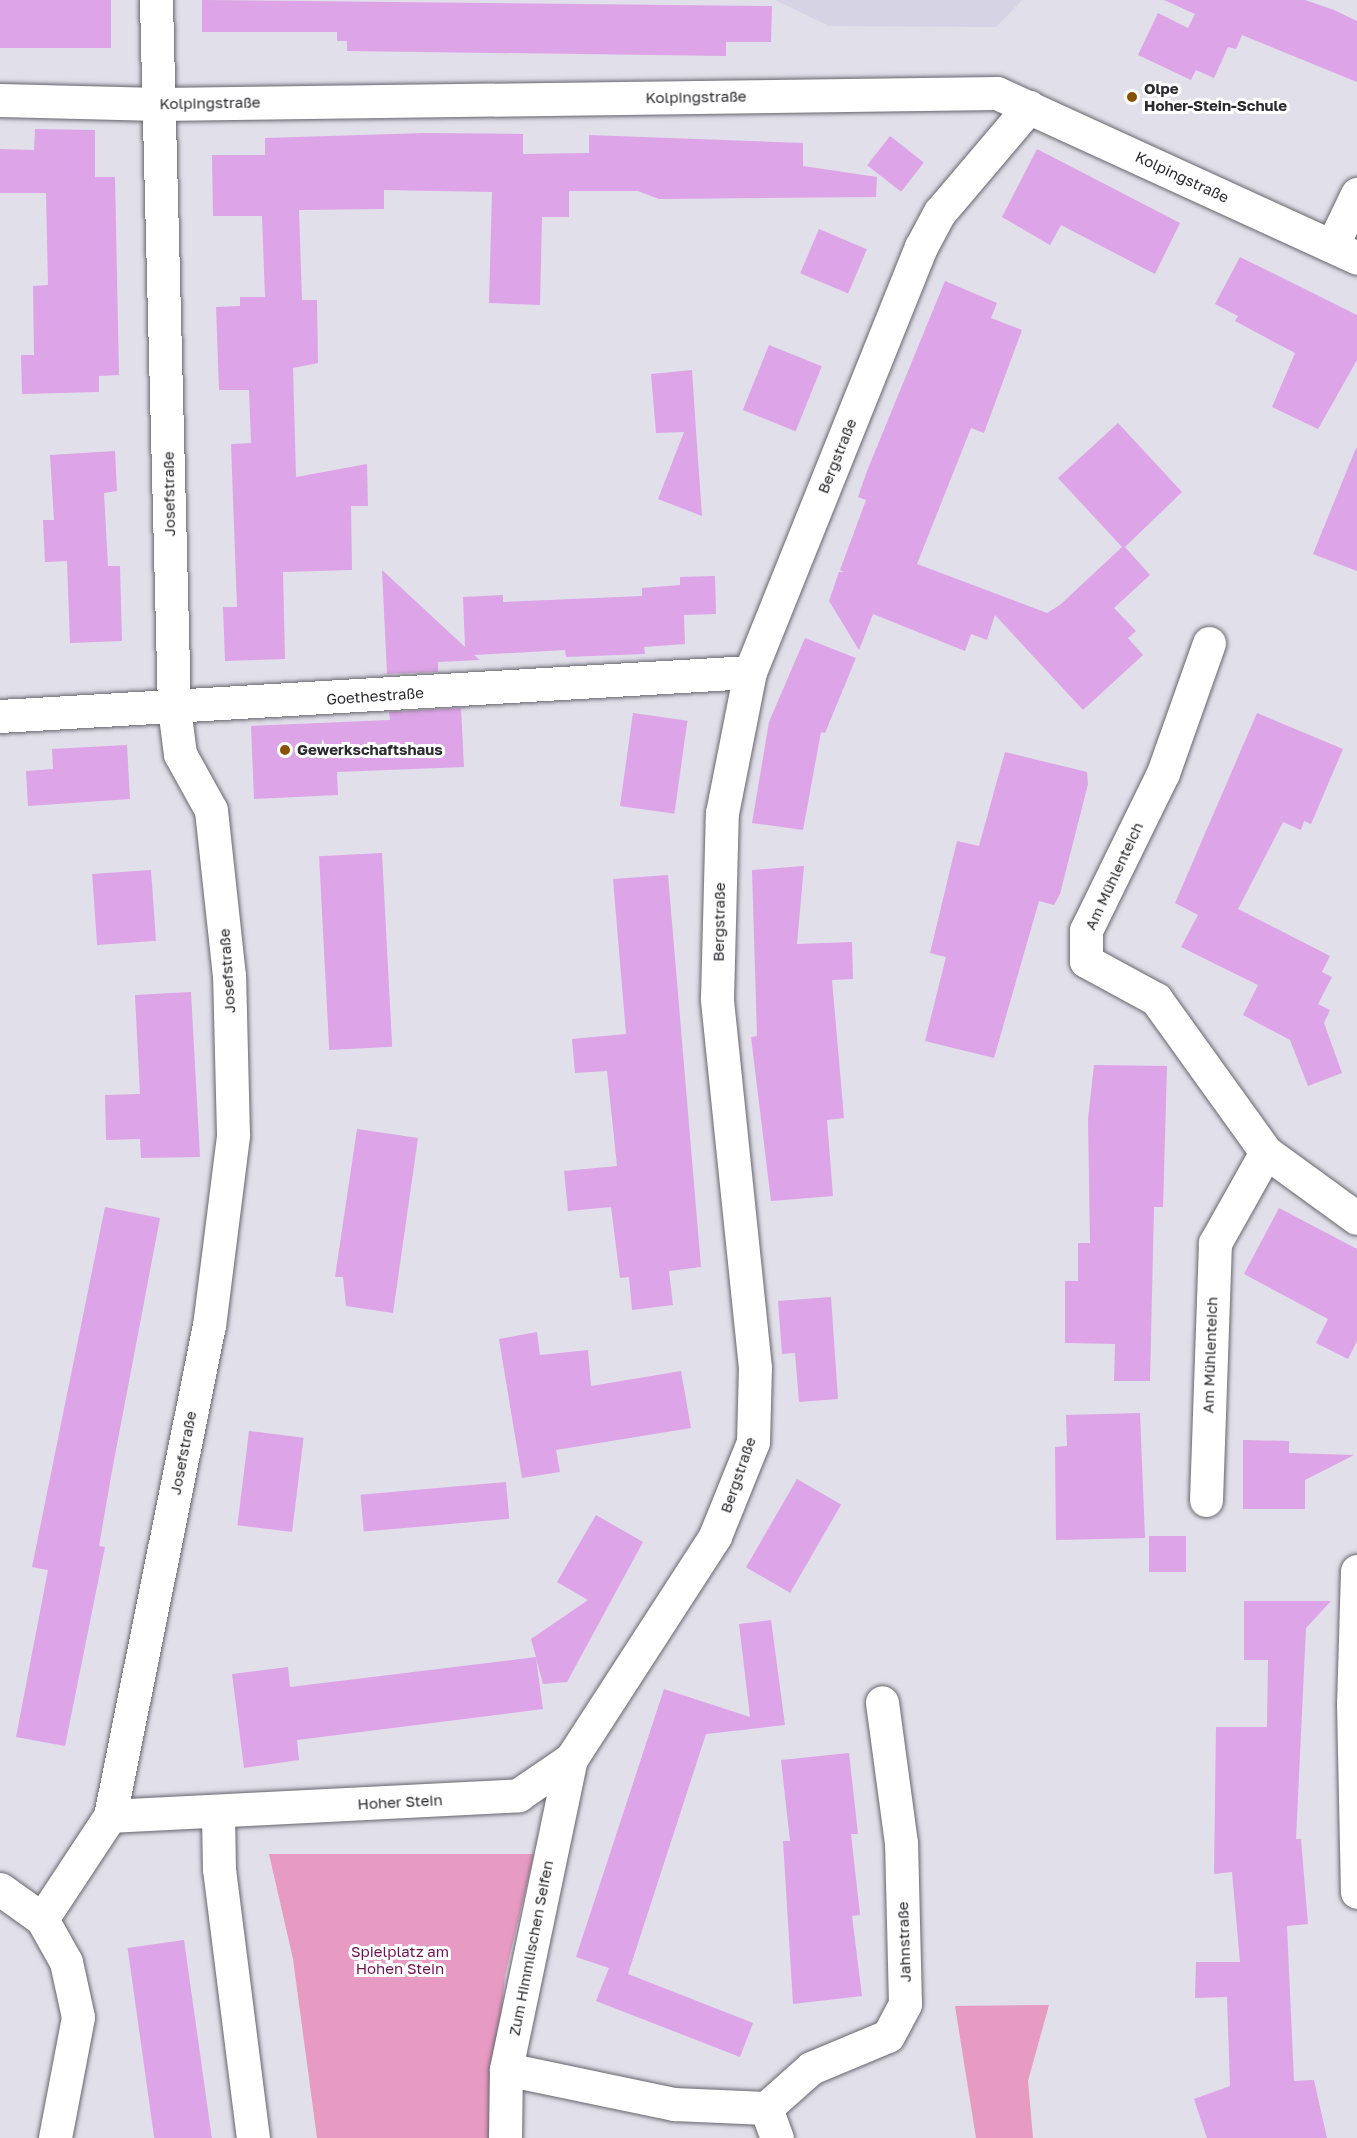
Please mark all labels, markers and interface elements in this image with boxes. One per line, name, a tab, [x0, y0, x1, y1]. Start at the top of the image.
place label: Olpe Hoher-Stein-Schule	[1144, 79, 1287, 114]
street label: Kolpingstraße	[645, 87, 747, 107]
marker: Olpe Hoher-Stein-Schule	[1125, 90, 1139, 104]
street label: Kolpingstraße	[159, 93, 261, 113]
street label: Kolpingstraße	[1132, 147, 1232, 207]
street label: Bergstraße	[814, 416, 860, 496]
street label: Josefstraße	[159, 451, 179, 537]
street label: Goethestraße	[326, 684, 424, 708]
place label: Gewerkschaftshaus	[297, 741, 443, 759]
marker: Gewerkschaftshaus	[278, 743, 292, 757]
street label: Am Mühlenteich	[1081, 819, 1147, 933]
street label: Bergstraße	[709, 882, 729, 962]
street label: Josefstraße	[215, 928, 239, 1014]
street label: Am Mühlenteich	[1199, 1296, 1221, 1414]
street label: Josefstraße	[166, 1410, 200, 1496]
street label: Bergstraße	[717, 1435, 759, 1515]
street label: Hoher Stein	[357, 1791, 443, 1813]
street label: Zum Himmlischen Seifen	[505, 1859, 557, 2037]
street label: Jahnstraße	[894, 1901, 914, 1983]
park label: Spielplatz am Hohen Stein	[351, 1942, 449, 1977]

